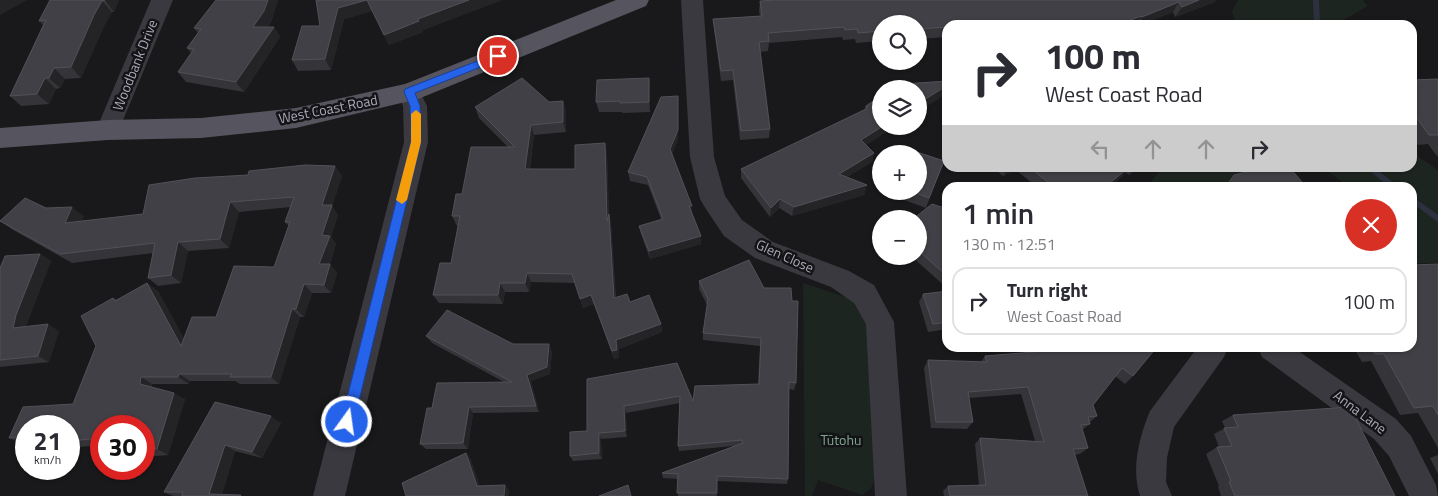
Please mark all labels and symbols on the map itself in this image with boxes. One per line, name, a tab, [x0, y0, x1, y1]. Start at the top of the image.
street label: Woodbank Drive	[107, 16, 162, 114]
pin	[477, 35, 519, 77]
street label: West Coast Road	[277, 89, 379, 128]
street label: Glen Close	[753, 233, 818, 278]
street label: Anna Lane	[1329, 385, 1391, 439]
position arrow	[320, 395, 372, 447]
speed limit sign: 30	[90, 415, 155, 480]
park label: Tūtohu	[821, 429, 861, 450]

